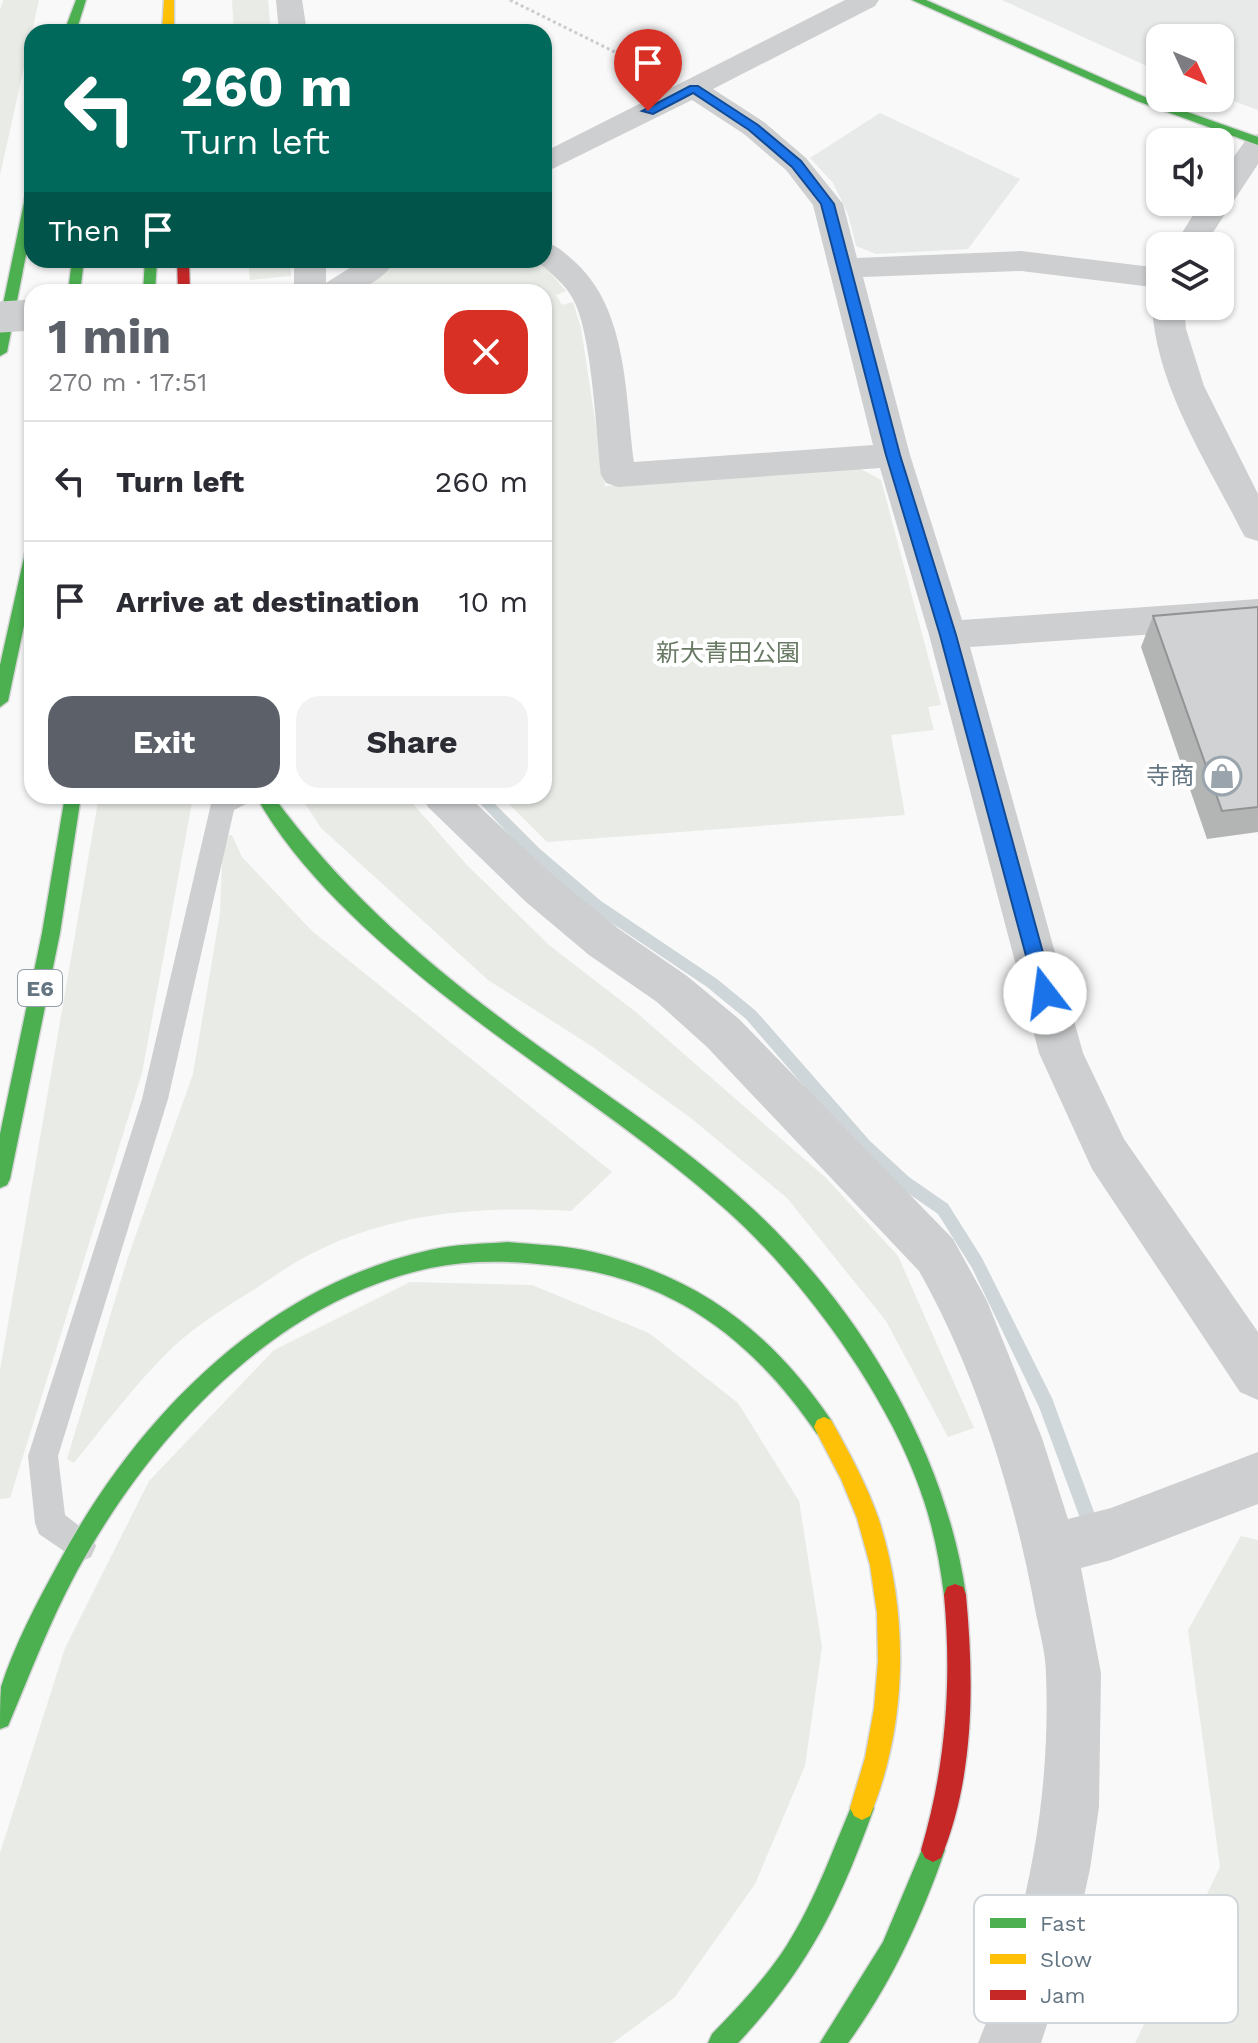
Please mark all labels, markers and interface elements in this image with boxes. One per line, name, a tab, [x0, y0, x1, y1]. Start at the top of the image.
north arrow	[1146, 24, 1234, 112]
map controls	[1146, 24, 1234, 320]
pin	[614, 29, 682, 111]
icon: arrive	[626, 41, 670, 85]
text: 260 m	[180, 54, 353, 120]
icon: left	[48, 56, 152, 160]
text: Turn left	[180, 121, 330, 163]
button: sound	[1146, 128, 1234, 216]
icon: arrive	[136, 208, 180, 252]
text: Then	[48, 213, 120, 248]
button: layers	[1146, 232, 1234, 320]
text: 1 min	[48, 308, 171, 365]
button: close	[444, 310, 528, 394]
text: 270 m · 17:51	[48, 367, 207, 397]
icon: left	[48, 459, 92, 503]
text: Turn left	[116, 464, 244, 499]
text: 260 m	[435, 464, 528, 499]
icon: arrive	[48, 579, 92, 623]
text: Arrive at destination	[116, 584, 420, 619]
text: 10 m	[459, 584, 528, 619]
park label: 新大青田公園	[656, 639, 800, 667]
button: Exit	[48, 696, 280, 788]
button: Share	[296, 696, 528, 788]
shop icon: 寺商	[1201, 755, 1243, 797]
place label: 寺商	[1146, 762, 1194, 790]
position arrow	[1003, 951, 1087, 1035]
road number: E6	[18, 970, 62, 1006]
legend	[974, 1895, 1238, 2023]
text: Fast	[1040, 1911, 1086, 1936]
text: Slow	[1040, 1947, 1092, 1972]
text: Jam	[1040, 1983, 1085, 2008]

